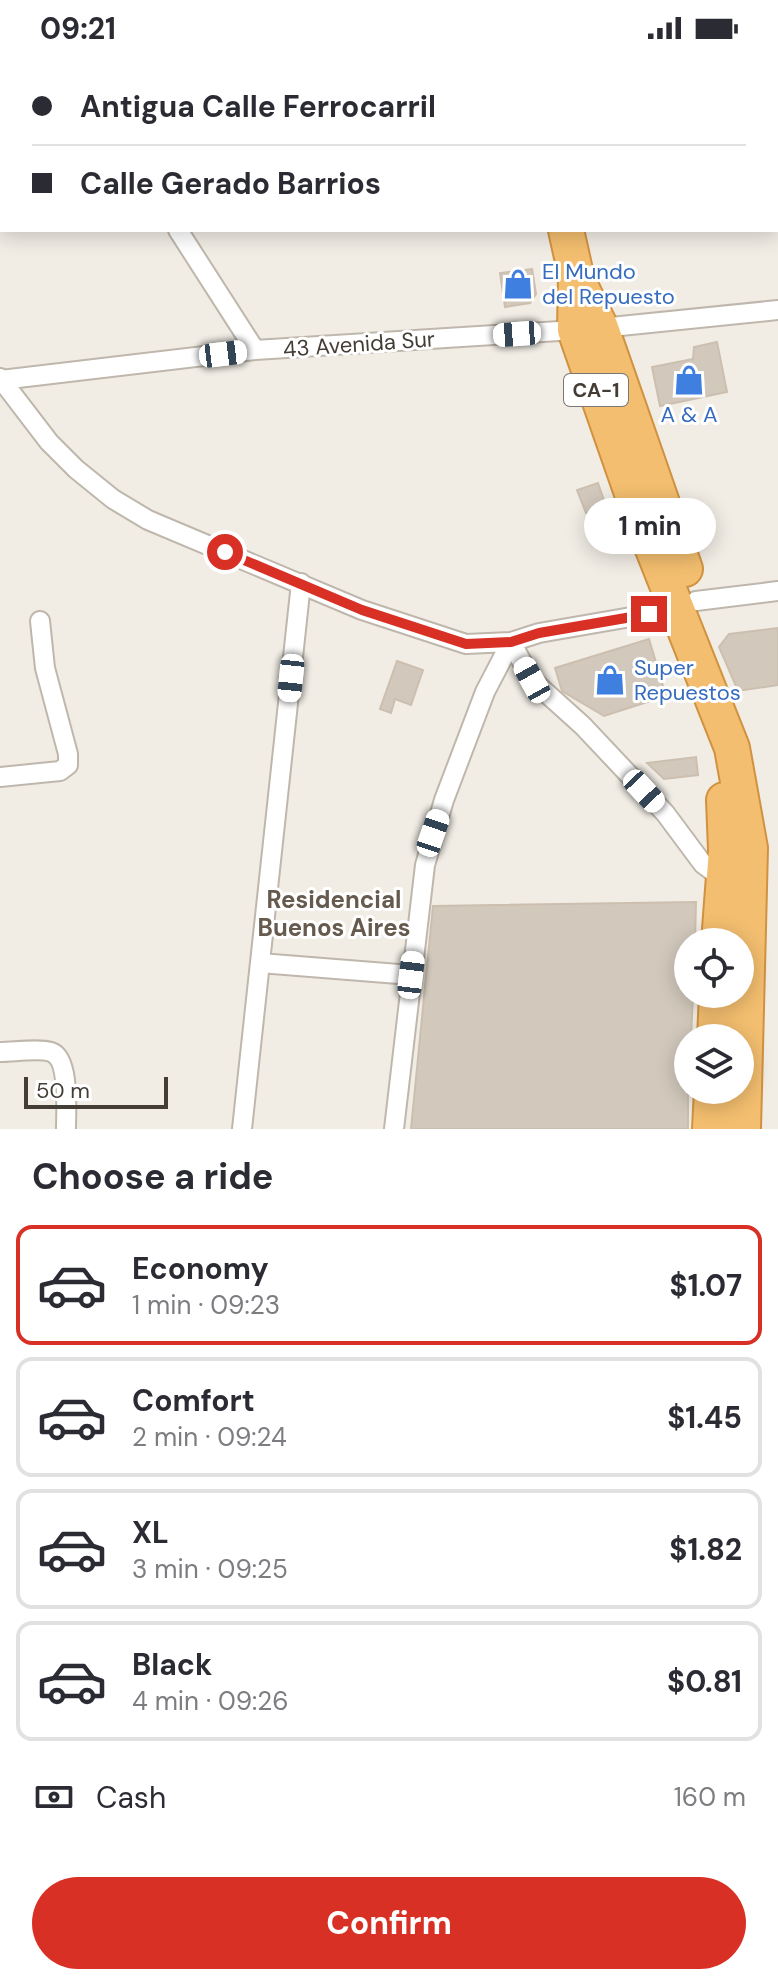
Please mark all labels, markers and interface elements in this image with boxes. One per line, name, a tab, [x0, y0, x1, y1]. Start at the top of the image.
text: 09:21	[40, 9, 116, 48]
text: Antigua Calle Ferrocarril	[80, 87, 436, 126]
text: Calle Gerado Barrios	[80, 164, 381, 203]
place label: El Mundo del Repuesto	[542, 257, 675, 311]
shop icon: El Mundo del Repuesto	[501, 267, 535, 301]
car	[492, 320, 542, 348]
street label: 43 Avenida Sur	[282, 324, 436, 364]
car	[198, 339, 248, 369]
shop icon: A & A	[672, 363, 706, 397]
road number: CA-1	[564, 374, 628, 406]
place label: A & A	[660, 400, 718, 429]
callout: 1 min	[583, 498, 715, 554]
text: 1 min	[618, 509, 682, 543]
route start	[207, 534, 243, 570]
route end	[631, 596, 667, 632]
car	[277, 653, 305, 703]
car	[510, 653, 554, 707]
place label: Super Repuestos	[634, 653, 741, 707]
shop icon: Super Repuestos	[593, 663, 627, 697]
car	[619, 765, 669, 817]
car	[414, 806, 452, 860]
district label: Residencial Buenos Aires	[258, 884, 410, 943]
map controls	[674, 928, 754, 1104]
button: locate	[674, 928, 754, 1008]
car	[396, 950, 426, 1000]
button: layers	[674, 1024, 754, 1104]
scale bar	[24, 1073, 168, 1109]
text: 50 m	[36, 1076, 90, 1105]
text: Choose a ride	[32, 1153, 273, 1200]
icon: car	[36, 1249, 108, 1321]
text: Economy	[132, 1249, 269, 1288]
text: $1.07	[670, 1266, 742, 1305]
text: 1 min · 09:23	[132, 1288, 280, 1322]
icon: car	[36, 1381, 108, 1453]
text: Comfort	[132, 1381, 255, 1420]
text: $1.45	[667, 1398, 742, 1437]
text: 2 min · 09:24	[132, 1420, 287, 1454]
icon: car	[36, 1513, 108, 1585]
text: XL	[132, 1513, 169, 1552]
text: $1.82	[669, 1530, 742, 1569]
text: 3 min · 09:25	[132, 1552, 288, 1586]
icon: car	[36, 1645, 108, 1717]
text: Black	[132, 1645, 212, 1684]
text: $0.81	[667, 1662, 742, 1701]
text: 4 min · 09:26	[132, 1684, 289, 1718]
icon: cash	[32, 1775, 76, 1819]
text: Cash	[96, 1778, 166, 1817]
text: 160 m	[674, 1780, 746, 1814]
button: Confirm	[32, 1877, 746, 1969]

